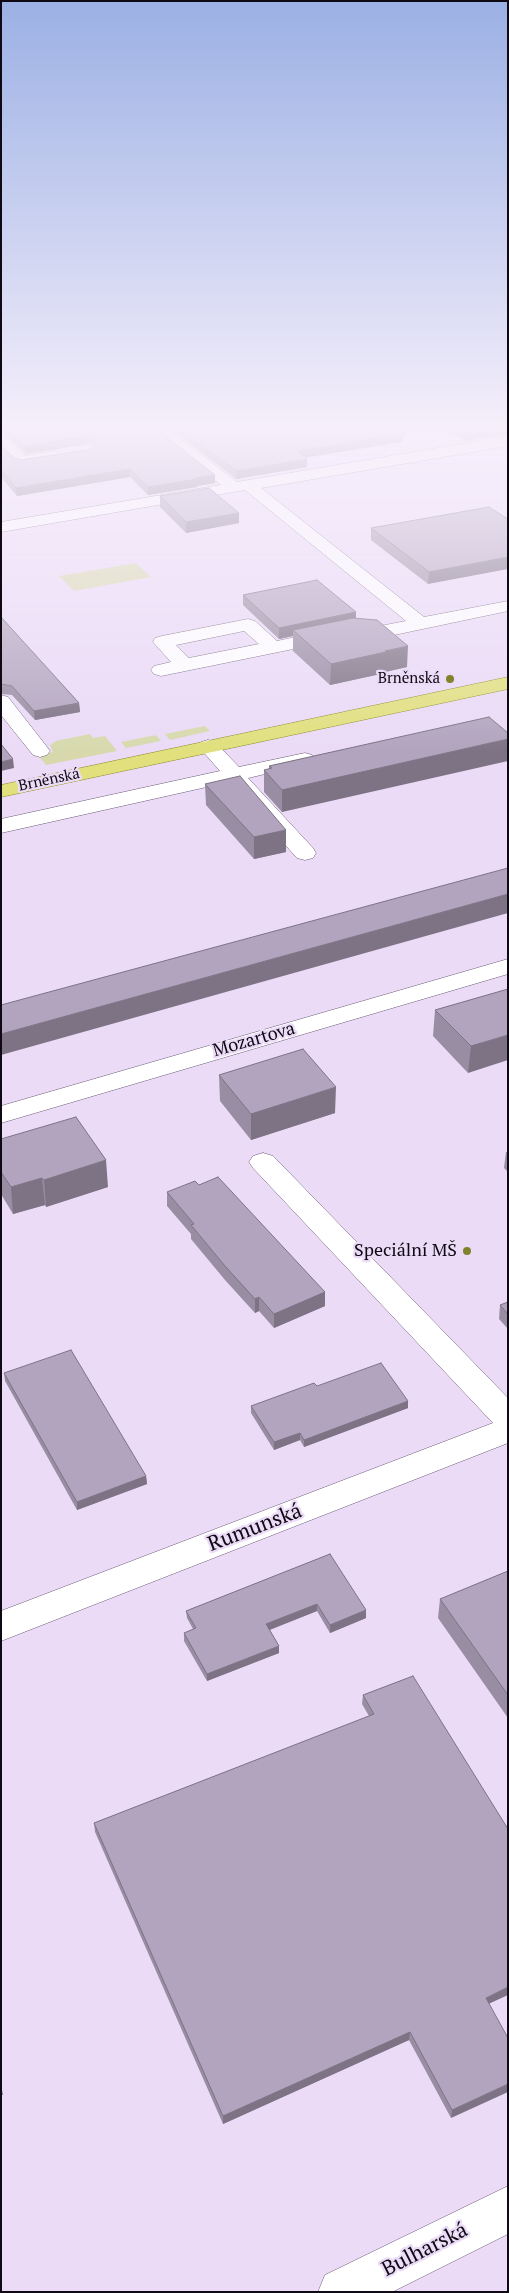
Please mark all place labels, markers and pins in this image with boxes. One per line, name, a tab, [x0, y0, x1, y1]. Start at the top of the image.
place label: Brněnská	[378, 670, 440, 688]
marker: Brněnská	[444, 673, 456, 685]
place label: Speciální MŠ	[354, 1240, 457, 1262]
marker: Speciální MŠ	[461, 1245, 473, 1257]

